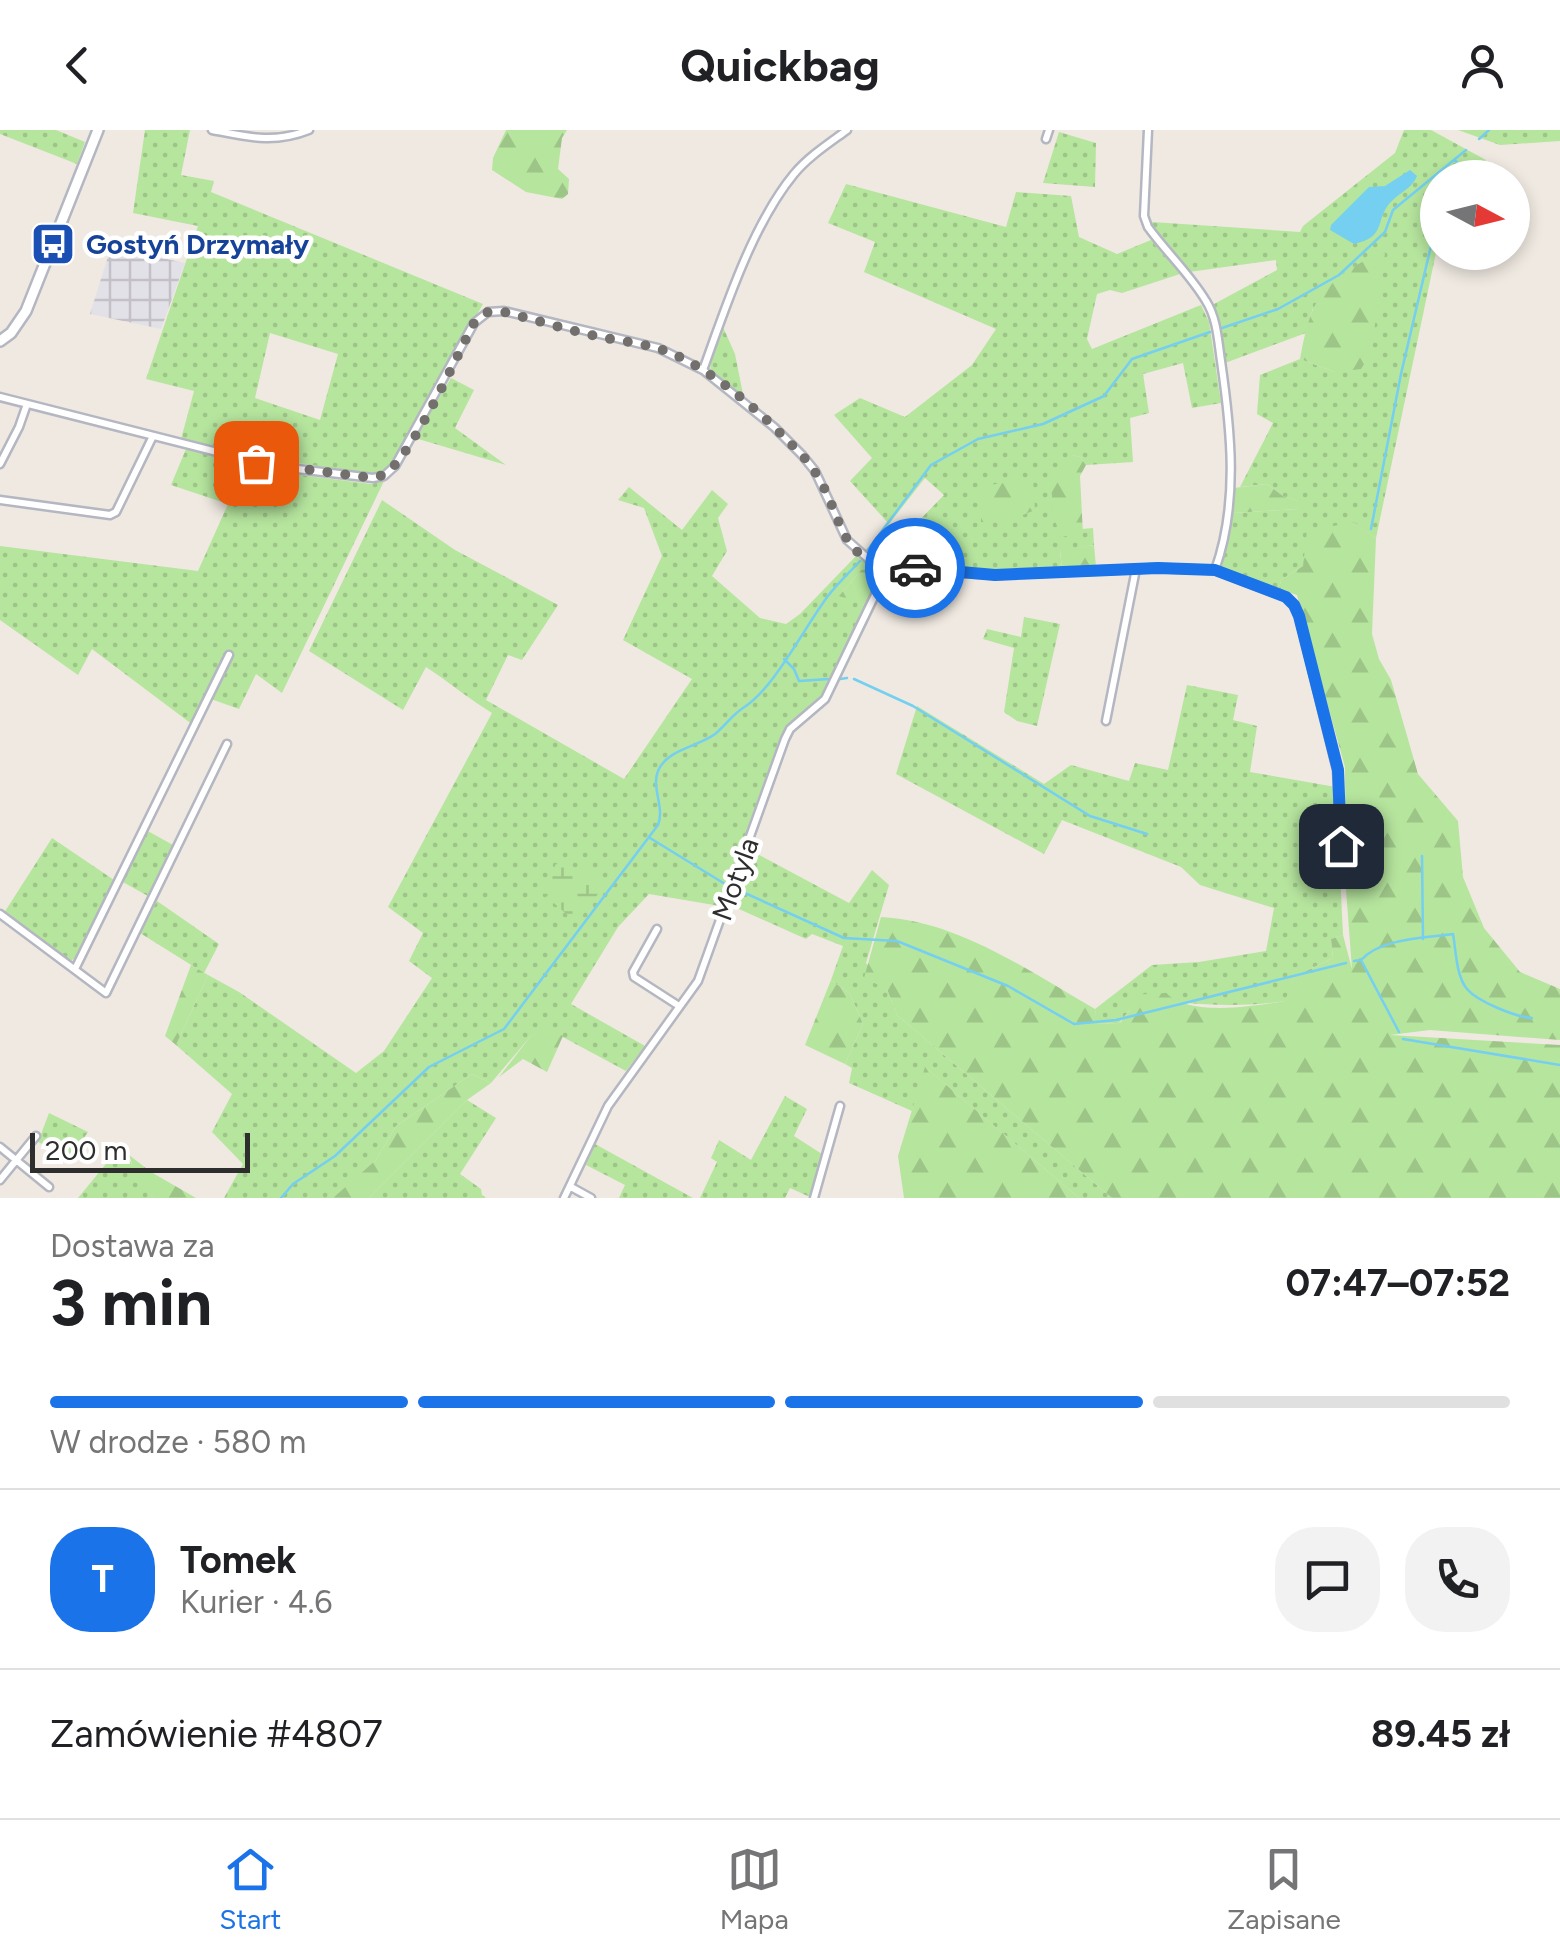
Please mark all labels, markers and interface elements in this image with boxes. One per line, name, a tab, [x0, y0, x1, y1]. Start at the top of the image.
icon: back	[50, 38, 105, 93]
text: Quickbag	[680, 38, 880, 92]
icon: person	[1455, 38, 1510, 93]
north arrow	[1420, 160, 1530, 270]
map controls	[1420, 160, 1530, 270]
bus stop icon: Gostyń Drzymały	[30, 221, 76, 267]
place label: Gostyń Drzymały	[86, 227, 310, 261]
pin	[214, 421, 299, 506]
icon: bag	[229, 436, 284, 491]
courier	[865, 518, 965, 618]
icon: car	[888, 541, 943, 596]
pin	[1299, 804, 1384, 889]
icon: home	[1314, 819, 1369, 874]
street label: Motyla	[704, 833, 766, 925]
scale bar	[30, 1128, 250, 1172]
text: 200 m	[45, 1133, 127, 1167]
text: Dostawa za	[50, 1227, 215, 1265]
text: 07:47–07:52	[1285, 1260, 1510, 1306]
text: 3 min	[50, 1263, 212, 1341]
text: W drodze · 580 m	[50, 1423, 306, 1461]
button: chat	[1275, 1527, 1380, 1632]
button: phone	[1405, 1527, 1510, 1632]
text: Tomek	[180, 1537, 296, 1583]
text: T	[91, 1556, 114, 1602]
text: Kurier · 4.6	[180, 1583, 332, 1621]
text: Zamówienie #4807	[50, 1711, 383, 1757]
text: 89.45 zł	[1371, 1711, 1510, 1757]
tab: Start	[219, 1842, 281, 1936]
tab: Mapa	[720, 1842, 789, 1936]
tab: Zapisane	[1227, 1842, 1341, 1936]

